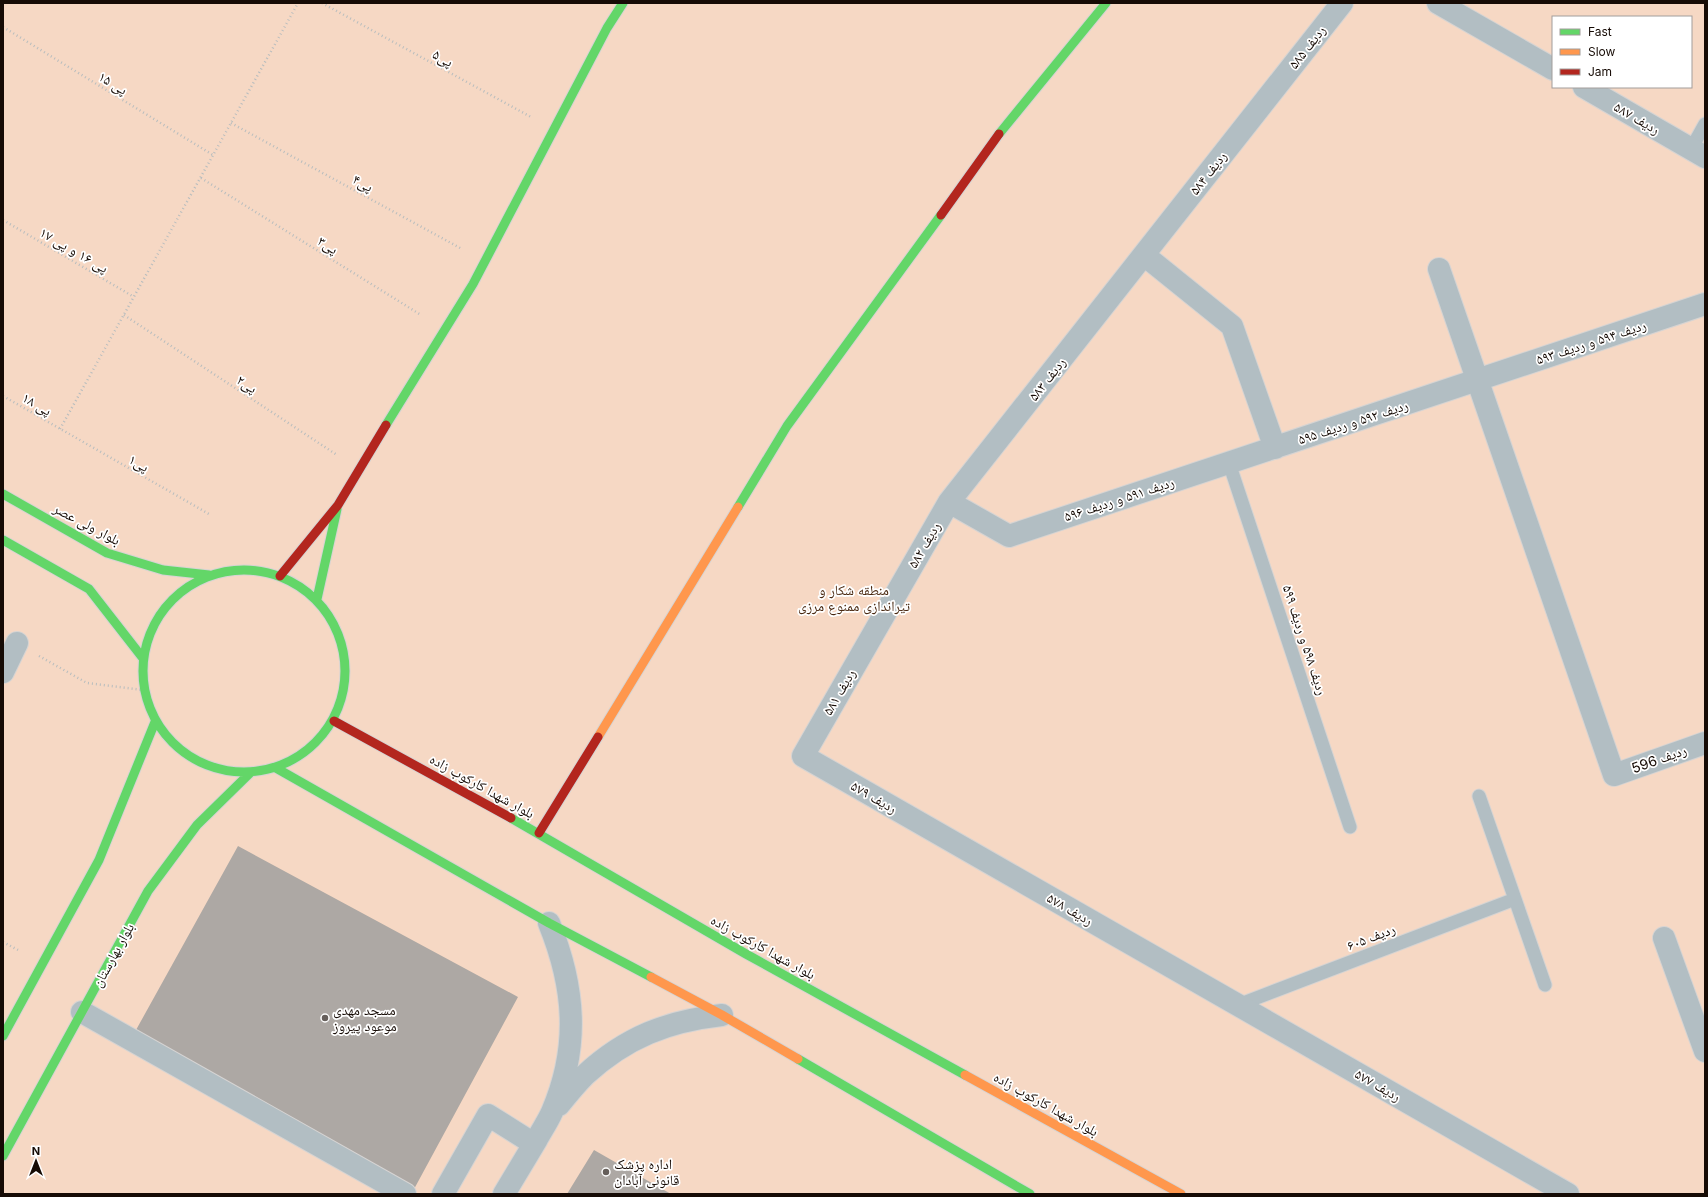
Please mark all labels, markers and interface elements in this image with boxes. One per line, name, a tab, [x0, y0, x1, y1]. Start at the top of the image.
legend	[1552, 16, 1692, 88]
street label: ردیف ۵۸۵	[1284, 22, 1330, 72]
text: Fast	[1588, 24, 1612, 39]
text: Slow	[1588, 44, 1616, 59]
street label: پی۵	[430, 45, 457, 71]
text: Jam	[1588, 64, 1612, 79]
street label: پی ۱۵	[95, 67, 131, 99]
street label: ردیف ۵۸۷	[1611, 98, 1663, 138]
street label: ردیف ۵۸۴	[1185, 148, 1231, 198]
street label: پی۴	[350, 170, 377, 196]
street label: پی ۱۶ و پی ۱۷	[36, 223, 112, 277]
street label: پی۳	[314, 232, 342, 258]
street label: ردیف ۵۹۴ و ردیف ۵۹۳	[1534, 316, 1648, 368]
street label: ردیف ۵۸۳	[1024, 354, 1070, 404]
street label: پی۲	[233, 371, 261, 397]
street label: پی ۱۸	[19, 388, 55, 420]
street label: ردیف ۵۹۲ و ردیف ۵۹۵	[1296, 396, 1410, 448]
street label: پی۱	[125, 450, 153, 476]
street label: ردیف ۵۹۱ و ردیف ۵۹۶	[1062, 473, 1176, 525]
street label: بلوار ولی عصر	[50, 498, 124, 549]
street label: ردیف ۵۸۲	[904, 519, 944, 571]
park label: منطقه شکار و تیراندازی ممنوع مرزی	[798, 581, 910, 616]
street label: ردیف ۵۹۸ و ردیف ۵۹۹	[1279, 583, 1331, 697]
street label: ردیف ۵۸۱	[819, 666, 859, 718]
street label: ردیف 596	[1629, 741, 1689, 777]
street label: بلوار شهدا کارکوب زاده	[426, 750, 538, 822]
street label: ردیف ۵۷۹	[848, 777, 900, 817]
street label: ردیف ۵۷۸	[1044, 889, 1096, 929]
street label: بلوار شهدا کارکوب زاده	[707, 911, 819, 983]
street label: بلوار بهارستان	[88, 920, 138, 990]
street label: ردیف ۶۰۵	[1344, 920, 1398, 954]
place label: مسجد مهدی موعود پیروز	[332, 1001, 397, 1035]
marker: مسجد مهدی موعود پیروز	[320, 1013, 330, 1023]
street label: ردیف ۵۷۷	[1352, 1065, 1404, 1105]
street label: بلوار شهدا کارکوب زاده	[990, 1068, 1102, 1140]
north arrow	[16, 1141, 56, 1181]
text: N	[32, 1144, 40, 1158]
place label: اداره پزشک قانونی آبادان	[614, 1155, 679, 1189]
marker: اداره پزشک قانونی آبادان	[601, 1167, 611, 1177]

